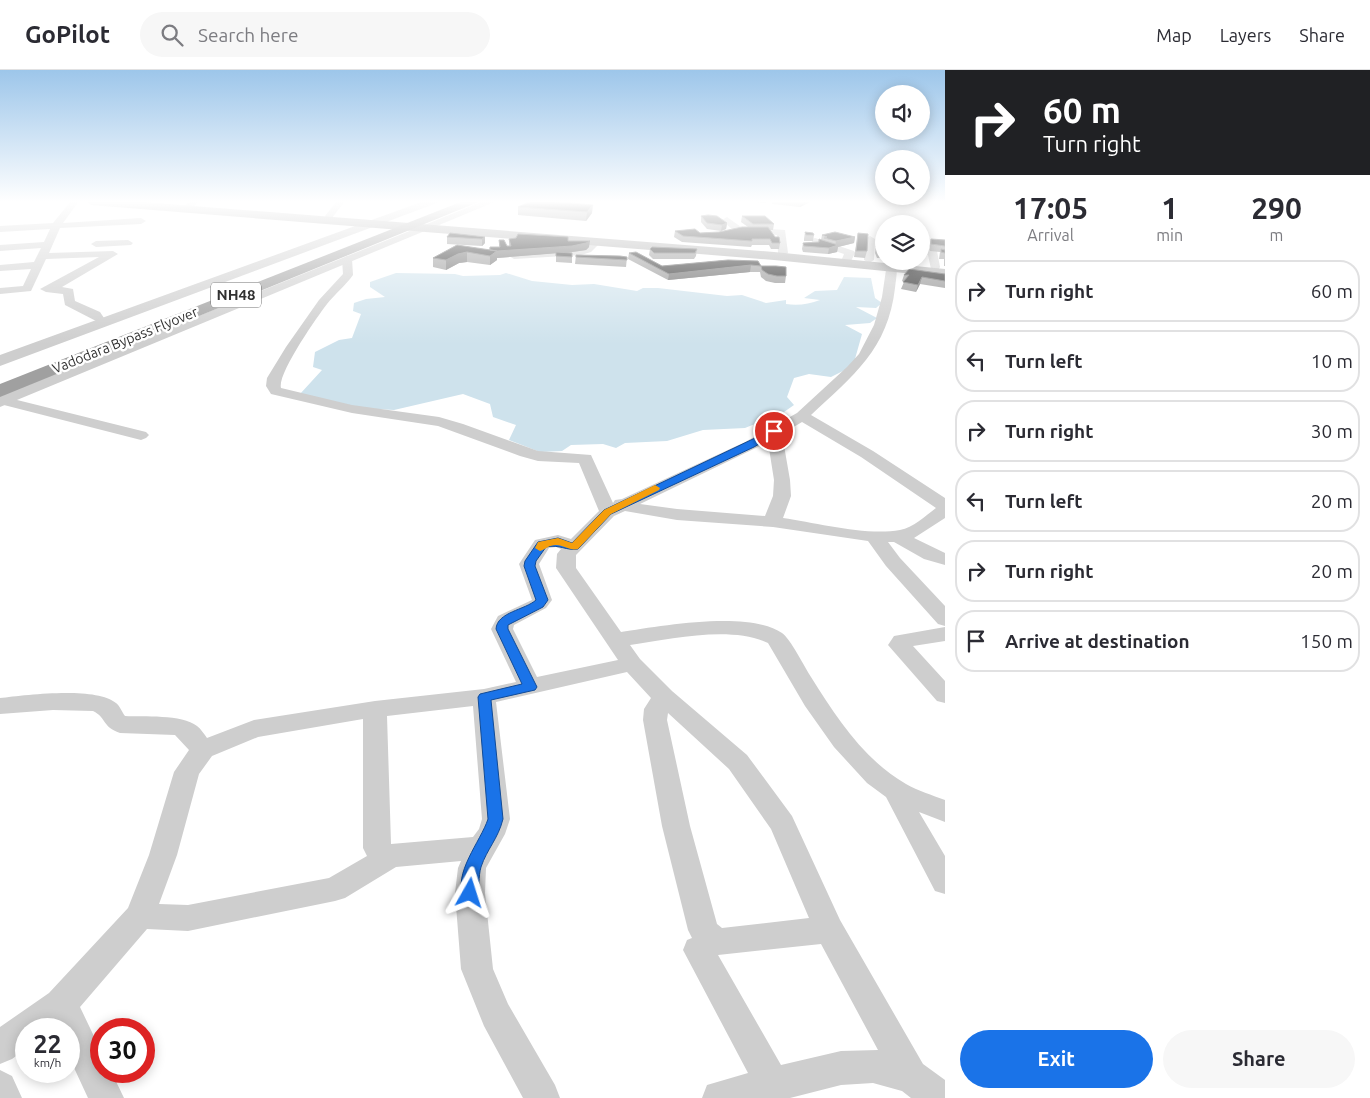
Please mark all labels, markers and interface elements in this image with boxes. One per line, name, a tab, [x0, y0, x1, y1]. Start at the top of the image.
search box	[140, 12, 490, 57]
text: GoPilot	[25, 21, 110, 48]
icon: search	[158, 21, 186, 49]
text: Search here	[198, 24, 298, 46]
text: Map	[1156, 25, 1192, 45]
text: Layers	[1220, 25, 1271, 45]
text: Share	[1299, 25, 1345, 45]
map controls	[875, 85, 930, 270]
button: sound	[875, 85, 930, 140]
icon: right	[960, 90, 1025, 155]
text: 60 m	[1043, 90, 1121, 130]
text: Turn right	[1043, 131, 1141, 156]
button: search	[875, 150, 930, 205]
text: 17:05	[1013, 191, 1088, 225]
text: 1	[1161, 191, 1178, 225]
text: 290	[1251, 191, 1302, 225]
button: layers	[875, 215, 930, 270]
text: Arrival	[1027, 226, 1074, 244]
text: min	[1156, 226, 1183, 244]
text: m	[1270, 226, 1283, 244]
icon: right	[962, 277, 990, 305]
text: Turn right	[1005, 280, 1093, 302]
text: 60 m	[1311, 280, 1353, 302]
road number: NH48	[211, 282, 261, 308]
street label: Vadodara Bypass Flyover	[50, 303, 201, 377]
icon: left	[962, 347, 990, 375]
text: Turn left	[1005, 350, 1083, 372]
text: 10 m	[1311, 350, 1353, 372]
pin	[753, 410, 795, 452]
icon: arrive	[760, 417, 788, 445]
icon: right	[962, 417, 990, 445]
text: Turn right	[1005, 420, 1093, 442]
text: 30 m	[1311, 420, 1353, 442]
icon: left	[962, 487, 990, 515]
text: Turn left	[1005, 490, 1083, 512]
text: 20 m	[1311, 490, 1353, 512]
icon: right	[962, 557, 990, 585]
text: Turn right	[1005, 560, 1093, 582]
text: 20 m	[1311, 560, 1353, 582]
icon: arrive	[962, 627, 990, 655]
text: Arrive at destination	[1005, 630, 1190, 652]
text: 150 m	[1300, 630, 1353, 652]
position arrow	[443, 866, 495, 918]
speed limit sign: 30	[90, 1018, 155, 1083]
text: 22	[33, 1030, 62, 1058]
button: Exit	[960, 1030, 1153, 1088]
button: Share	[1163, 1030, 1355, 1088]
text: km/h	[34, 1056, 61, 1069]

